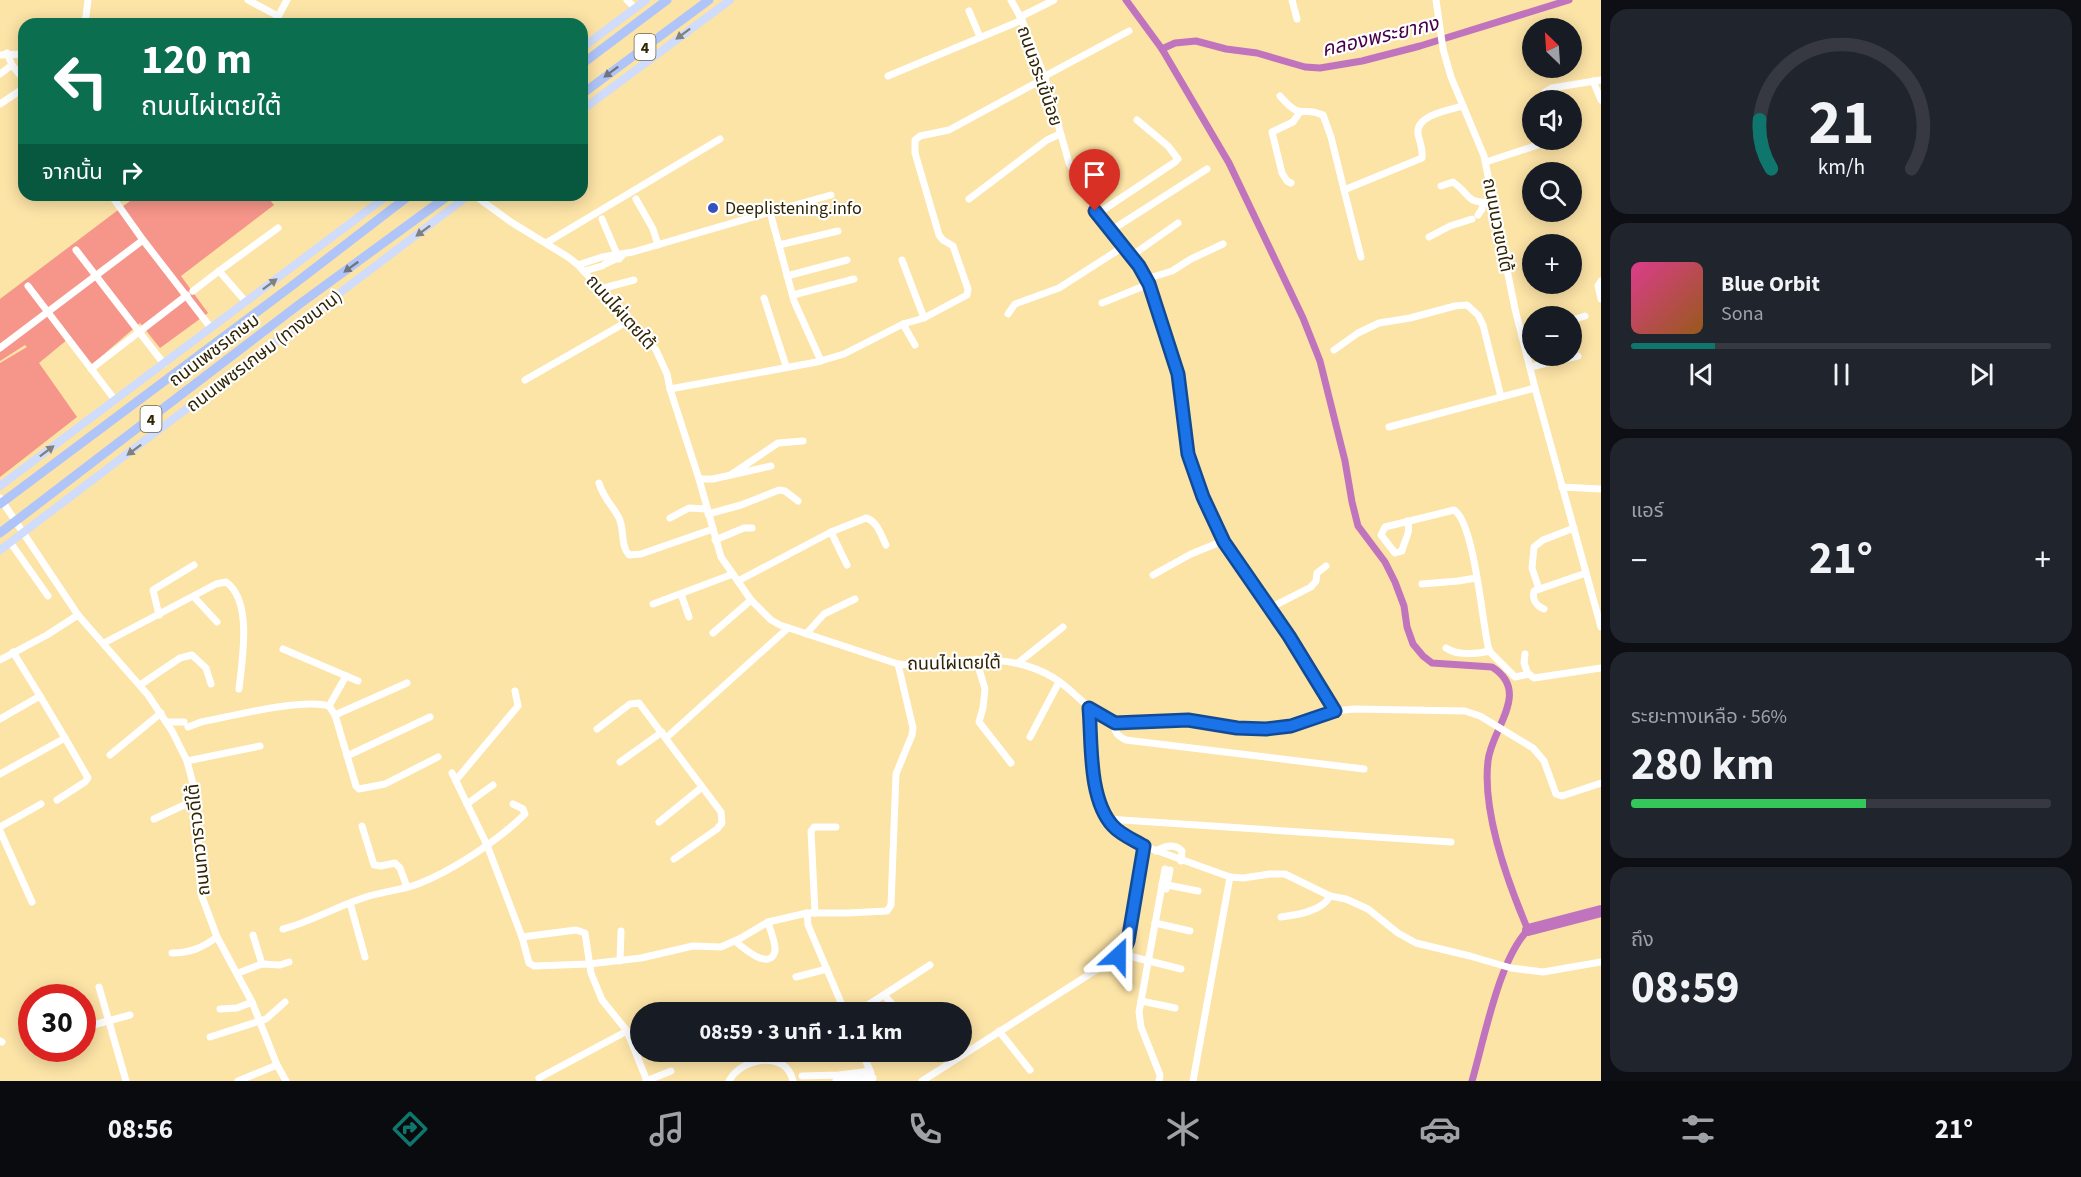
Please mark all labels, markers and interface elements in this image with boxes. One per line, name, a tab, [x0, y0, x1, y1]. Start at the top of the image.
water label: คลองพระยากง	[1319, 10, 1443, 64]
north arrow	[1522, 18, 1582, 78]
map controls	[1522, 18, 1582, 366]
street label: ถนนจระเข้น้อย	[1011, 23, 1068, 130]
one-way arrow	[675, 28, 691, 41]
text: 120 m	[141, 30, 252, 90]
road number: 4	[634, 34, 656, 60]
icon: left	[42, 42, 120, 120]
one-way arrow	[604, 66, 619, 78]
text: 21	[1808, 79, 1874, 168]
text: ถนนไผ่เตยใต้	[141, 87, 282, 126]
button: sound	[1522, 90, 1582, 150]
pin	[1069, 149, 1120, 211]
text: km/h	[1817, 152, 1865, 183]
text: จากนั้น	[42, 156, 103, 188]
icon: right	[115, 156, 148, 189]
icon: arrive	[1078, 158, 1111, 191]
button: search	[1522, 162, 1582, 222]
street label: ถนนนวเขตใต้	[1476, 176, 1519, 274]
place label: Deeplistening.info	[725, 196, 862, 221]
marker: Deeplistening.info	[706, 201, 720, 215]
one-way arrow	[415, 224, 431, 237]
button: +	[1522, 234, 1582, 294]
one-way arrow	[344, 261, 360, 273]
text: Blue Orbit	[1721, 268, 1820, 300]
street label: ถนนไผ่เตยใต้	[580, 269, 661, 356]
one-way arrow	[263, 278, 278, 290]
street label: ถนนเพชรเกษม (ทางขนาน)	[181, 284, 347, 418]
text: Sona	[1721, 300, 1764, 328]
button: −	[1522, 306, 1582, 366]
street label: ถนนเพชรเกษม	[164, 308, 265, 393]
icon: previous	[1685, 358, 1718, 391]
icon: pause	[1825, 358, 1858, 391]
icon: next	[1965, 358, 1998, 391]
road number: 4	[140, 406, 162, 432]
one-way arrow	[126, 444, 142, 456]
one-way arrow	[38, 445, 54, 457]
text: แอร์	[1631, 497, 1663, 525]
text: 21°	[1809, 527, 1873, 591]
text: −	[1631, 537, 1647, 584]
text: +	[2035, 537, 2051, 584]
street label: ถนนไผ่เตยใต้	[907, 650, 1001, 677]
text: ระยะทางเหลือ · 56%	[1631, 703, 1787, 731]
text: 280 km	[1631, 733, 1775, 797]
street label: ถนนทวาราวดีใต้	[180, 783, 217, 897]
position arrow	[1086, 924, 1150, 988]
text: ถึง	[1631, 926, 1654, 954]
text: 08:59	[1631, 956, 1740, 1020]
speed limit sign: 30	[18, 984, 96, 1062]
text: 08:59 · 3 นาที · 1.1 km	[700, 1016, 902, 1048]
icon: directions	[389, 1108, 431, 1150]
icon: music	[646, 1108, 688, 1150]
icon: phone	[904, 1108, 946, 1150]
icon: climate	[1162, 1108, 1204, 1150]
icon: car	[1419, 1108, 1461, 1150]
icon: filters	[1677, 1108, 1719, 1150]
text: 08:56	[108, 1110, 173, 1149]
text: 21°	[1935, 1110, 1973, 1149]

